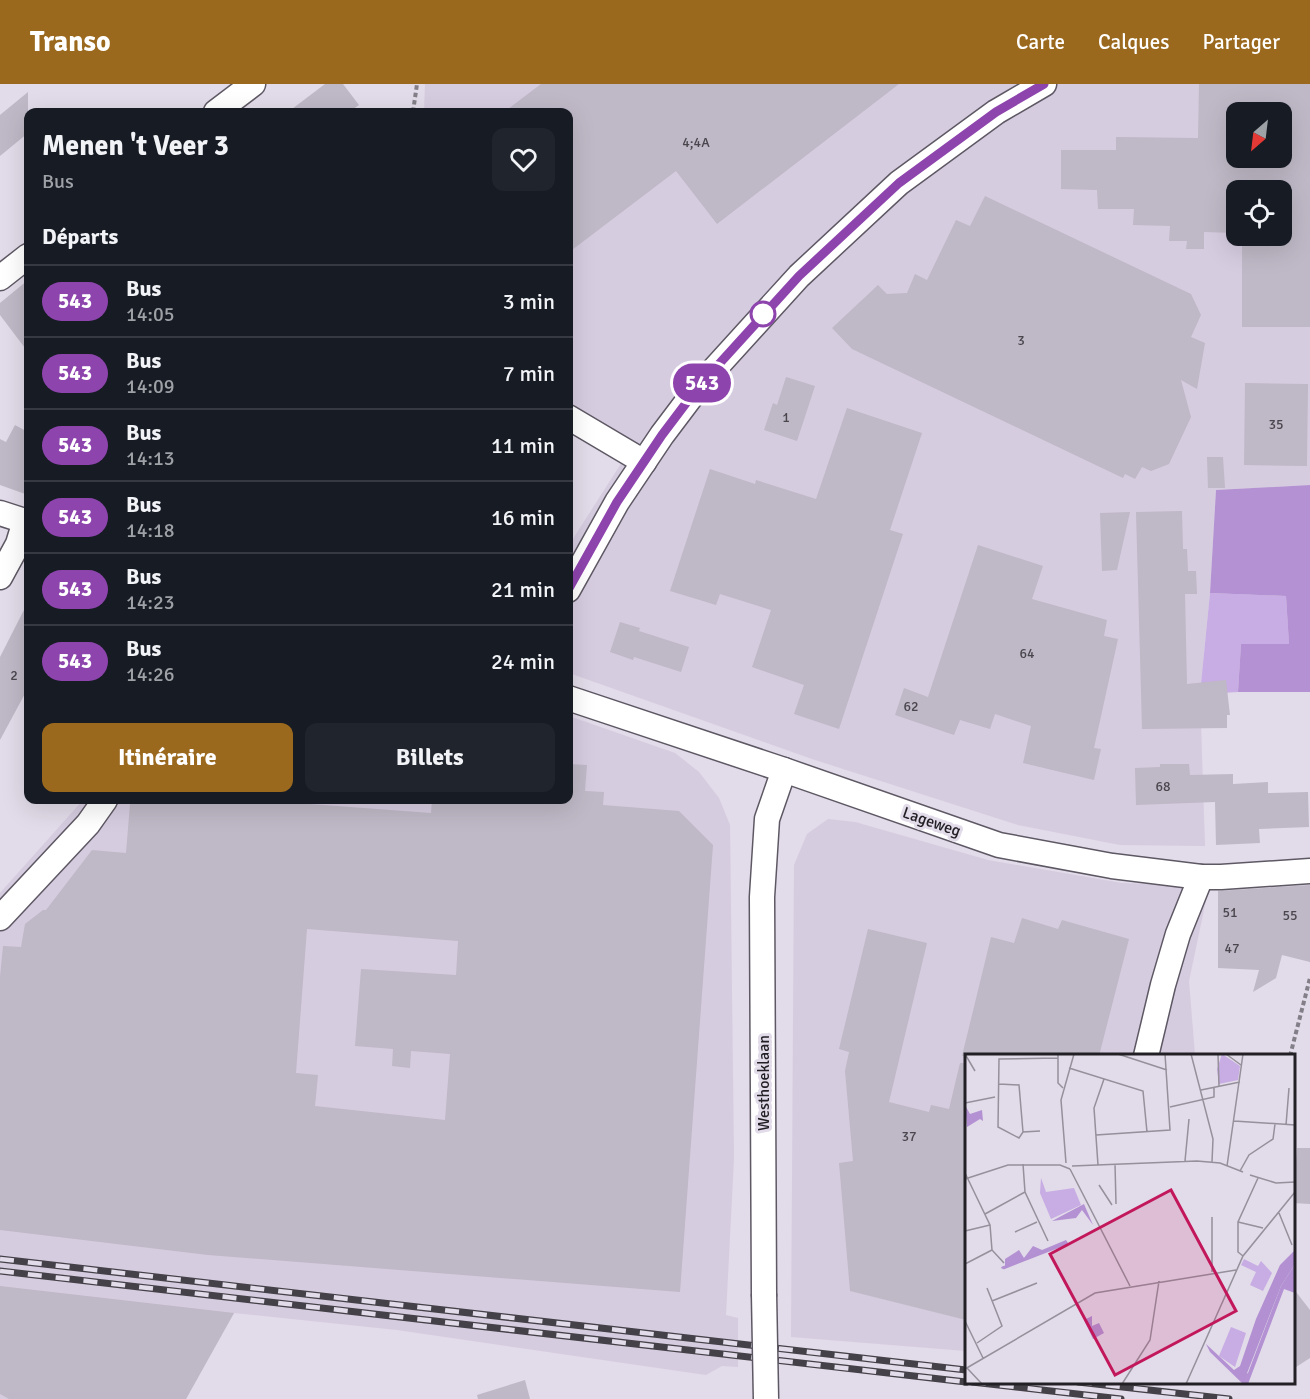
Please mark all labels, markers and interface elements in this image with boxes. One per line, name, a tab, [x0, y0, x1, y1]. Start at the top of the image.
text: Transo	[30, 25, 111, 59]
text: Carte	[1016, 29, 1065, 55]
text: Calques	[1098, 29, 1169, 55]
text: Partager	[1202, 29, 1280, 55]
north arrow	[1226, 102, 1292, 168]
map controls	[1226, 102, 1292, 246]
button: heart	[492, 128, 555, 191]
text: Menen 't Veer 3	[42, 129, 229, 163]
house number: 4;4A	[682, 134, 710, 151]
text: Bus	[42, 169, 74, 194]
button: locate	[1226, 180, 1292, 246]
text: Départs	[42, 223, 118, 250]
text: Bus	[126, 275, 161, 302]
text: 543	[58, 288, 92, 314]
text: 3 min	[503, 288, 555, 315]
unlabelled marker	[750, 301, 776, 327]
text: 14:05	[126, 302, 175, 327]
house number: 3	[1017, 332, 1025, 349]
text: Bus	[126, 347, 161, 374]
text: 543	[58, 360, 92, 386]
text: 7 min	[503, 360, 555, 387]
line badge: 543	[668, 364, 736, 402]
text: 543	[685, 370, 719, 396]
text: 14:09	[126, 374, 175, 399]
house number: 1	[782, 409, 790, 426]
house number: 35	[1268, 416, 1284, 433]
text: Bus	[126, 419, 161, 446]
text: 543	[58, 432, 92, 458]
text: 11 min	[491, 432, 555, 459]
text: 14:13	[126, 446, 175, 471]
text: Bus	[126, 491, 161, 518]
text: 543	[58, 504, 92, 530]
text: 16 min	[491, 504, 555, 531]
text: 14:18	[126, 518, 175, 543]
text: Bus	[126, 563, 161, 590]
text: 543	[58, 576, 92, 602]
text: 21 min	[491, 576, 555, 603]
text: 14:23	[126, 590, 175, 615]
text: Bus	[126, 635, 161, 662]
house number: 64	[1019, 645, 1035, 662]
text: 543	[58, 648, 92, 674]
text: 24 min	[491, 648, 555, 675]
text: 14:26	[126, 662, 175, 687]
house number: 2	[10, 667, 18, 684]
house number: 62	[903, 698, 919, 715]
button: Itinéraire	[42, 723, 293, 792]
button: Billets	[305, 723, 555, 792]
house number: 68	[1155, 778, 1171, 795]
street label: Lageweg	[900, 803, 963, 841]
house number: 51	[1222, 904, 1238, 921]
house number: 55	[1282, 907, 1298, 924]
house number: 47	[1224, 940, 1240, 957]
street label: Westhoeklaan	[754, 1035, 774, 1131]
inset map	[965, 1054, 1295, 1384]
house number: 37	[901, 1128, 917, 1145]

